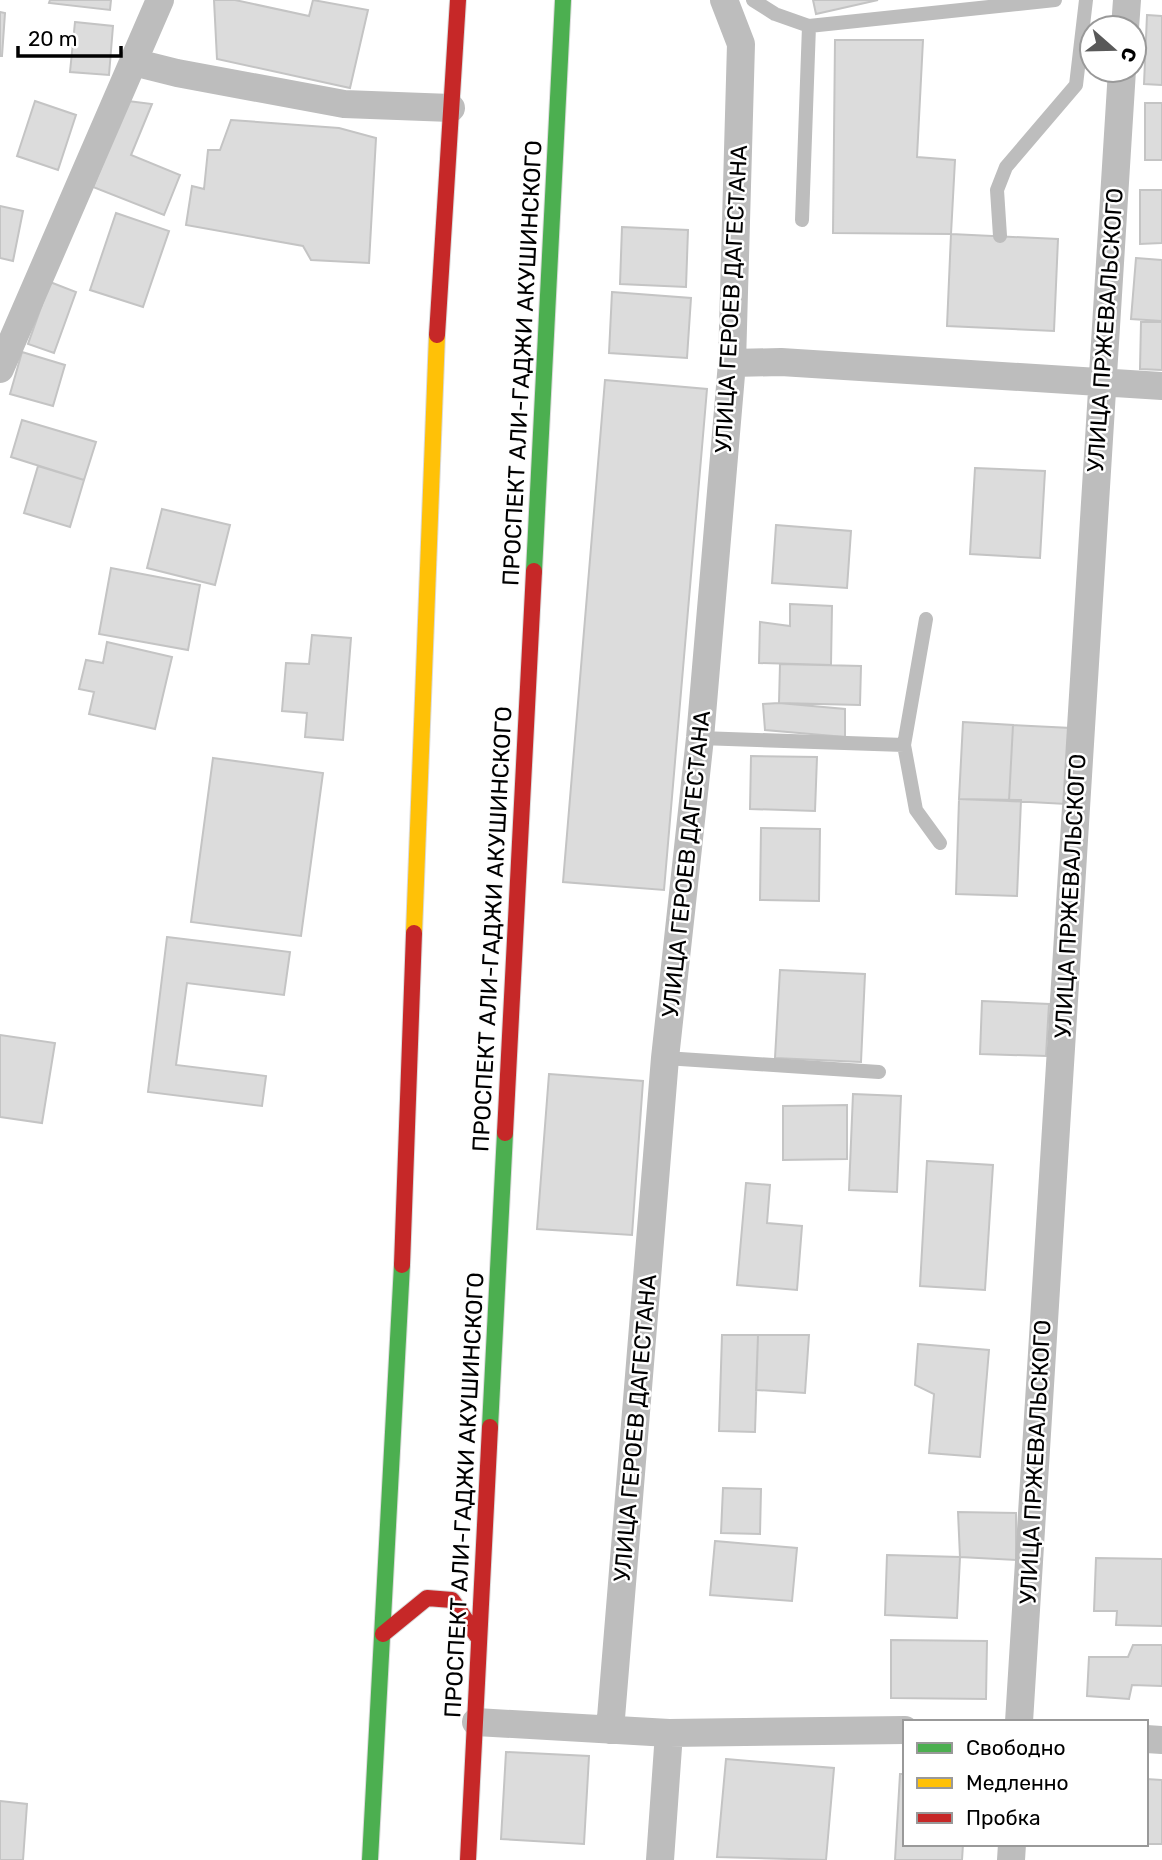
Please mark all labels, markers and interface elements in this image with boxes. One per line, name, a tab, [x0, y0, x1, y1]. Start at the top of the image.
scale bar	[18, 14, 121, 58]
north arrow	[1078, 14, 1148, 84]
text: 20 m	[28, 26, 77, 51]
text: С	[1115, 44, 1142, 65]
street label: ПРОСПЕКТ АЛИ-ГАДЖИ АКУШИНСКОГО	[496, 140, 548, 586]
street label: УЛИЦА ГЕРОЕВ ДАГЕСТАНА	[709, 144, 753, 454]
street label: УЛИЦА ПРЖЕВАЛЬСКОГО	[1081, 187, 1129, 473]
street label: ПРОСПЕКТ АЛИ-ГАДЖИ АКУШИНСКОГО	[466, 706, 518, 1152]
street label: УЛИЦА ГЕРОЕВ ДАГЕСТАНА	[656, 709, 716, 1019]
street label: УЛИЦА ПРЖЕВАЛЬСКОГО	[1049, 753, 1091, 1039]
street label: ПРОСПЕКТ АЛИ-ГАДЖИ АКУШИНСКОГО	[438, 1272, 490, 1718]
street label: УЛИЦА ГЕРОЕВ ДАГЕСТАНА	[608, 1273, 662, 1583]
street label: УЛИЦА ПРЖЕВАЛЬСКОГО	[1014, 1319, 1056, 1605]
legend	[903, 1720, 1148, 1846]
text: Свободно	[966, 1735, 1066, 1760]
text: Медленно	[966, 1770, 1069, 1795]
text: Пробка	[966, 1805, 1041, 1830]

